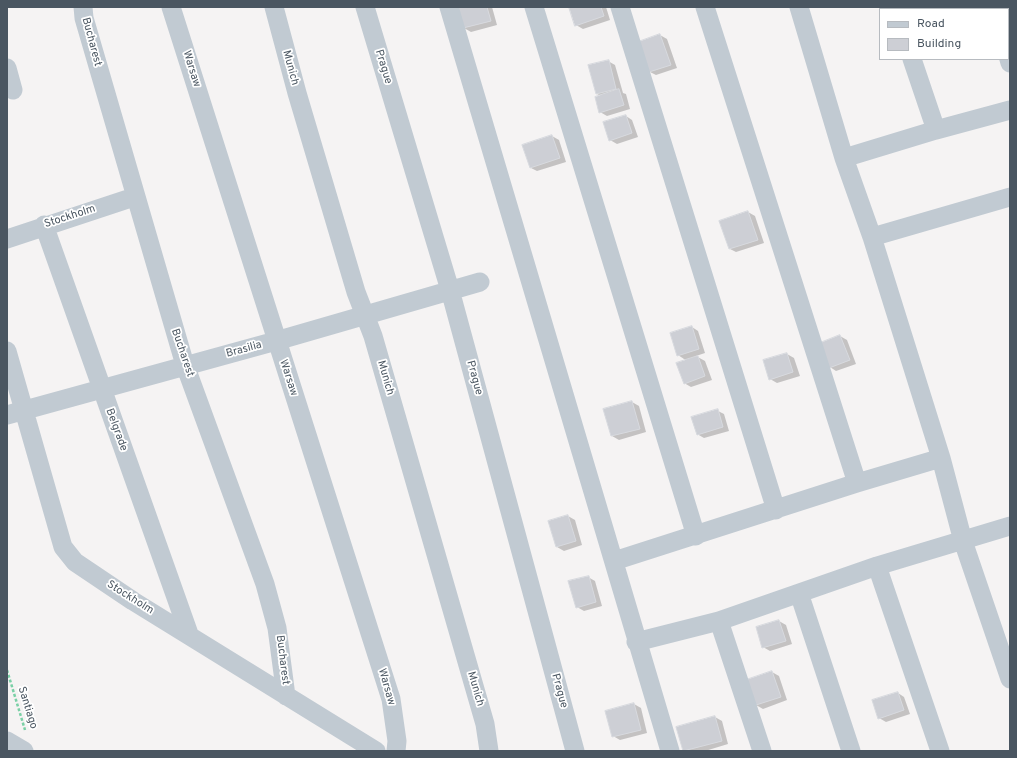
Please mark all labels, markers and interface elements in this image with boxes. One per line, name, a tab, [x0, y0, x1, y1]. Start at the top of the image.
legend	[879, 8, 1009, 60]
street label: Bucharest	[78, 16, 104, 68]
text: Road	[917, 16, 945, 32]
text: Building	[917, 36, 961, 52]
street label: Prague	[372, 48, 394, 86]
street label: Warsaw	[179, 49, 203, 89]
street label: Munich	[279, 49, 301, 87]
street label: Stockholm	[43, 203, 97, 231]
street label: Bucharest	[168, 327, 196, 379]
street label: Brasilia	[225, 339, 263, 361]
street label: Warsaw	[276, 358, 300, 398]
street label: Munich	[374, 359, 396, 397]
street label: Prague	[463, 359, 485, 397]
street label: Belgrade	[102, 407, 130, 453]
street label: Stockholm	[104, 578, 156, 618]
street label: Bucharest	[272, 634, 292, 686]
street label: Warsaw	[374, 667, 398, 707]
street label: Munich	[464, 670, 486, 708]
street label: Prague	[548, 672, 570, 710]
street label: Santiago	[14, 685, 40, 731]

